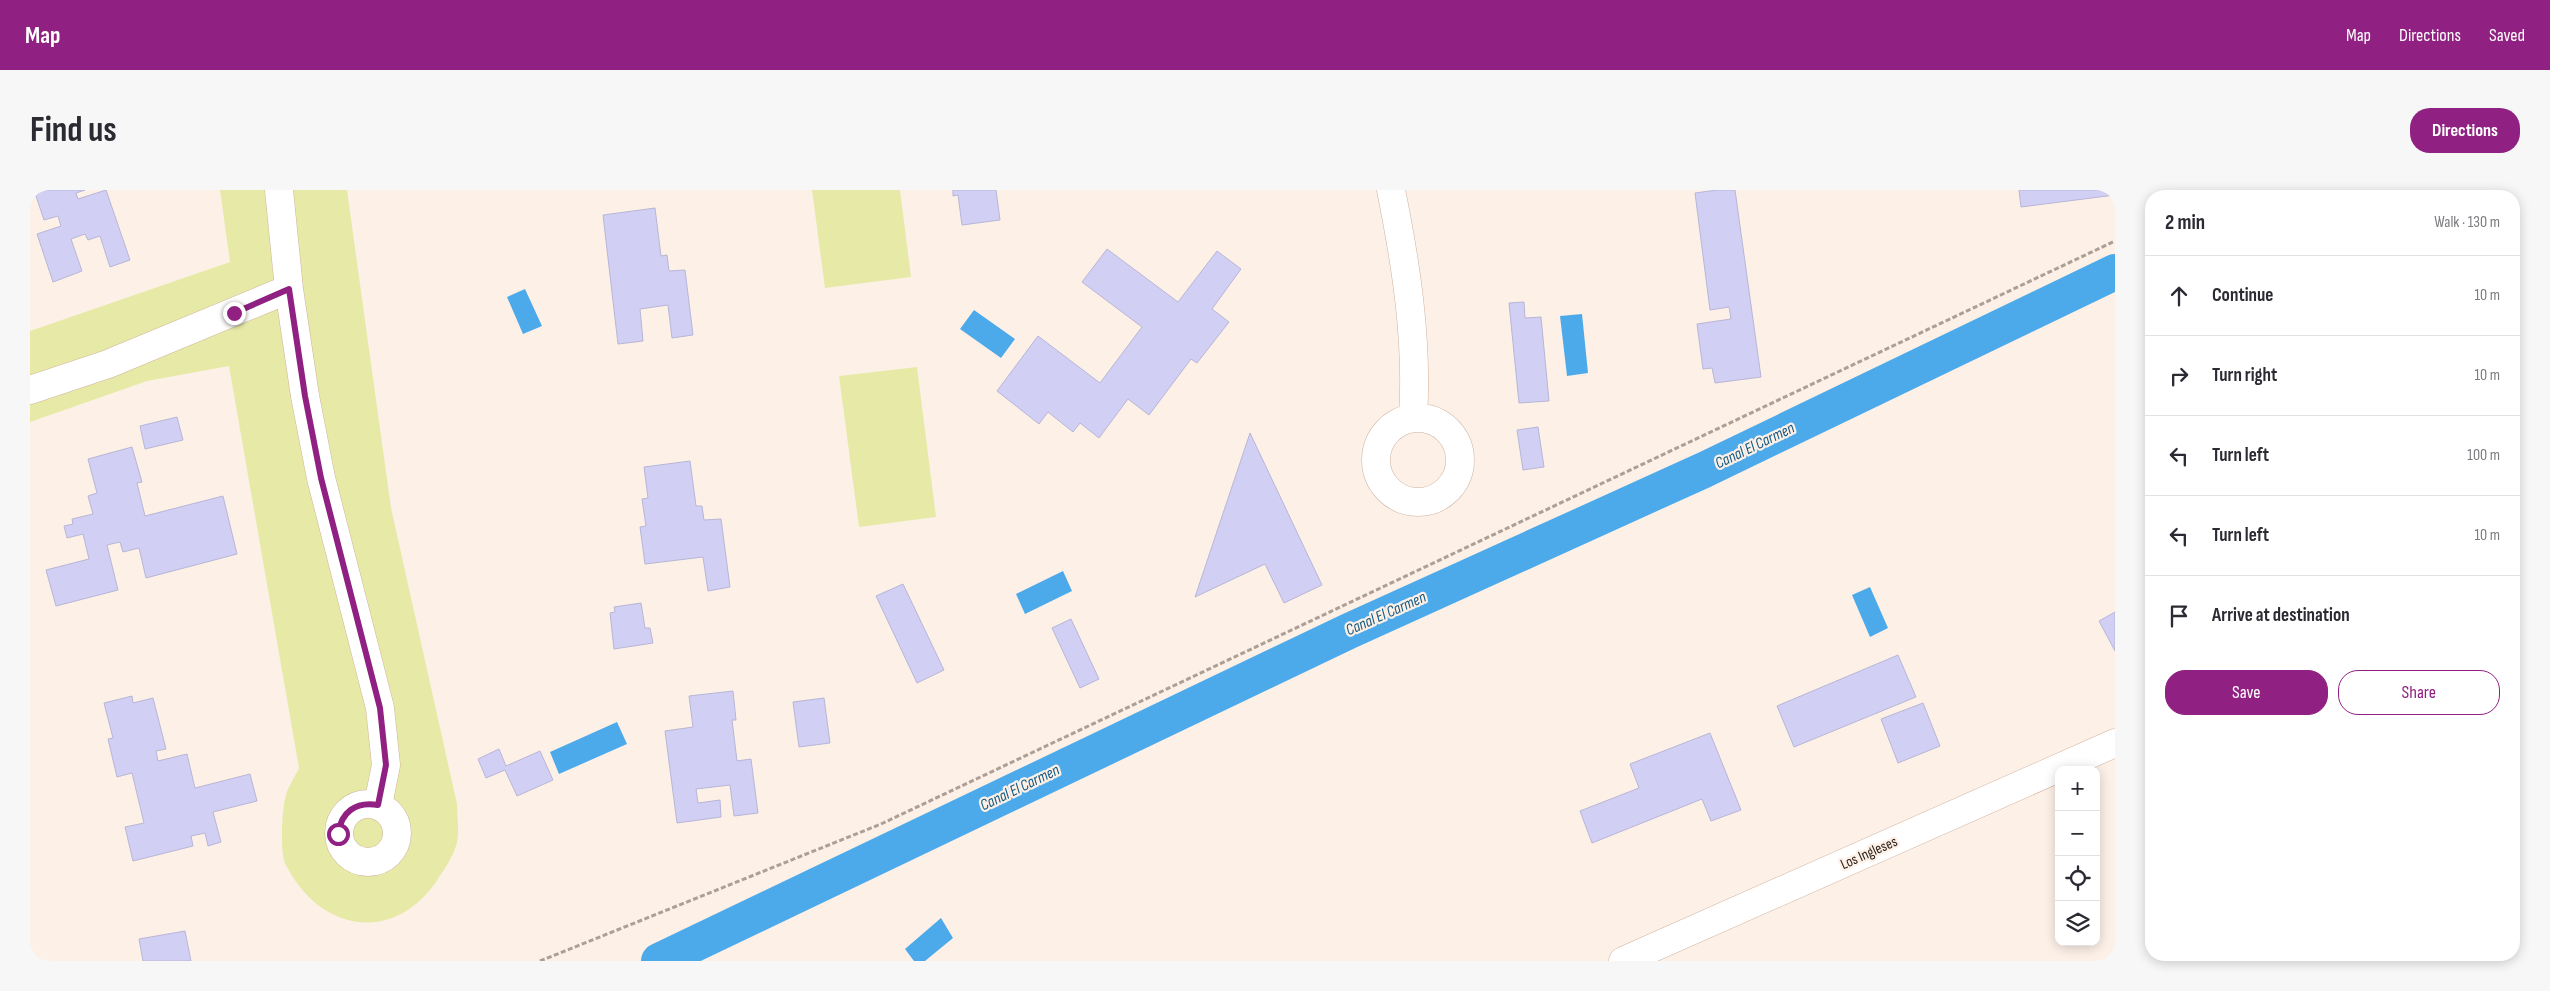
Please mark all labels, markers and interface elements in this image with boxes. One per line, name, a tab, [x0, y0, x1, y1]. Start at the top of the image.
text: Map	[25, 21, 60, 50]
text: Map	[2346, 25, 2371, 46]
text: Directions	[2399, 25, 2461, 46]
text: Saved	[2489, 25, 2525, 46]
button: Directions	[2410, 108, 2520, 153]
text: Find us	[30, 109, 117, 152]
text: 2 min	[2165, 210, 2205, 235]
text: Walk · 130 m	[2434, 213, 2500, 232]
icon: ahead	[2165, 282, 2193, 310]
text: Continue	[2212, 284, 2273, 307]
text: 10 m	[2474, 286, 2500, 305]
route end	[223, 302, 246, 325]
icon: right	[2165, 362, 2193, 390]
text: Turn right	[2212, 364, 2277, 387]
text: 10 m	[2474, 366, 2500, 385]
water label: Canal El Carmen	[1712, 418, 1798, 473]
icon: left	[2165, 442, 2193, 470]
text: Turn left	[2212, 444, 2269, 467]
text: 100 m	[2467, 446, 2500, 465]
icon: left	[2165, 522, 2193, 550]
text: Turn left	[2212, 524, 2269, 547]
text: 10 m	[2474, 526, 2500, 545]
water label: Canal El Carmen	[1343, 588, 1429, 640]
icon: arrive	[2165, 602, 2193, 630]
text: Arrive at destination	[2212, 604, 2350, 627]
button: Save	[2165, 670, 2328, 715]
button: Share	[2338, 670, 2500, 715]
water label: Canal El Carmen	[977, 760, 1063, 815]
map controls	[2055, 766, 2100, 946]
button: +	[2055, 766, 2100, 811]
button: −	[2055, 811, 2100, 856]
route start	[327, 823, 350, 846]
street label: Los Ingleses	[1838, 832, 1900, 874]
button: locate	[2055, 856, 2100, 901]
button: layers	[2055, 901, 2100, 946]

